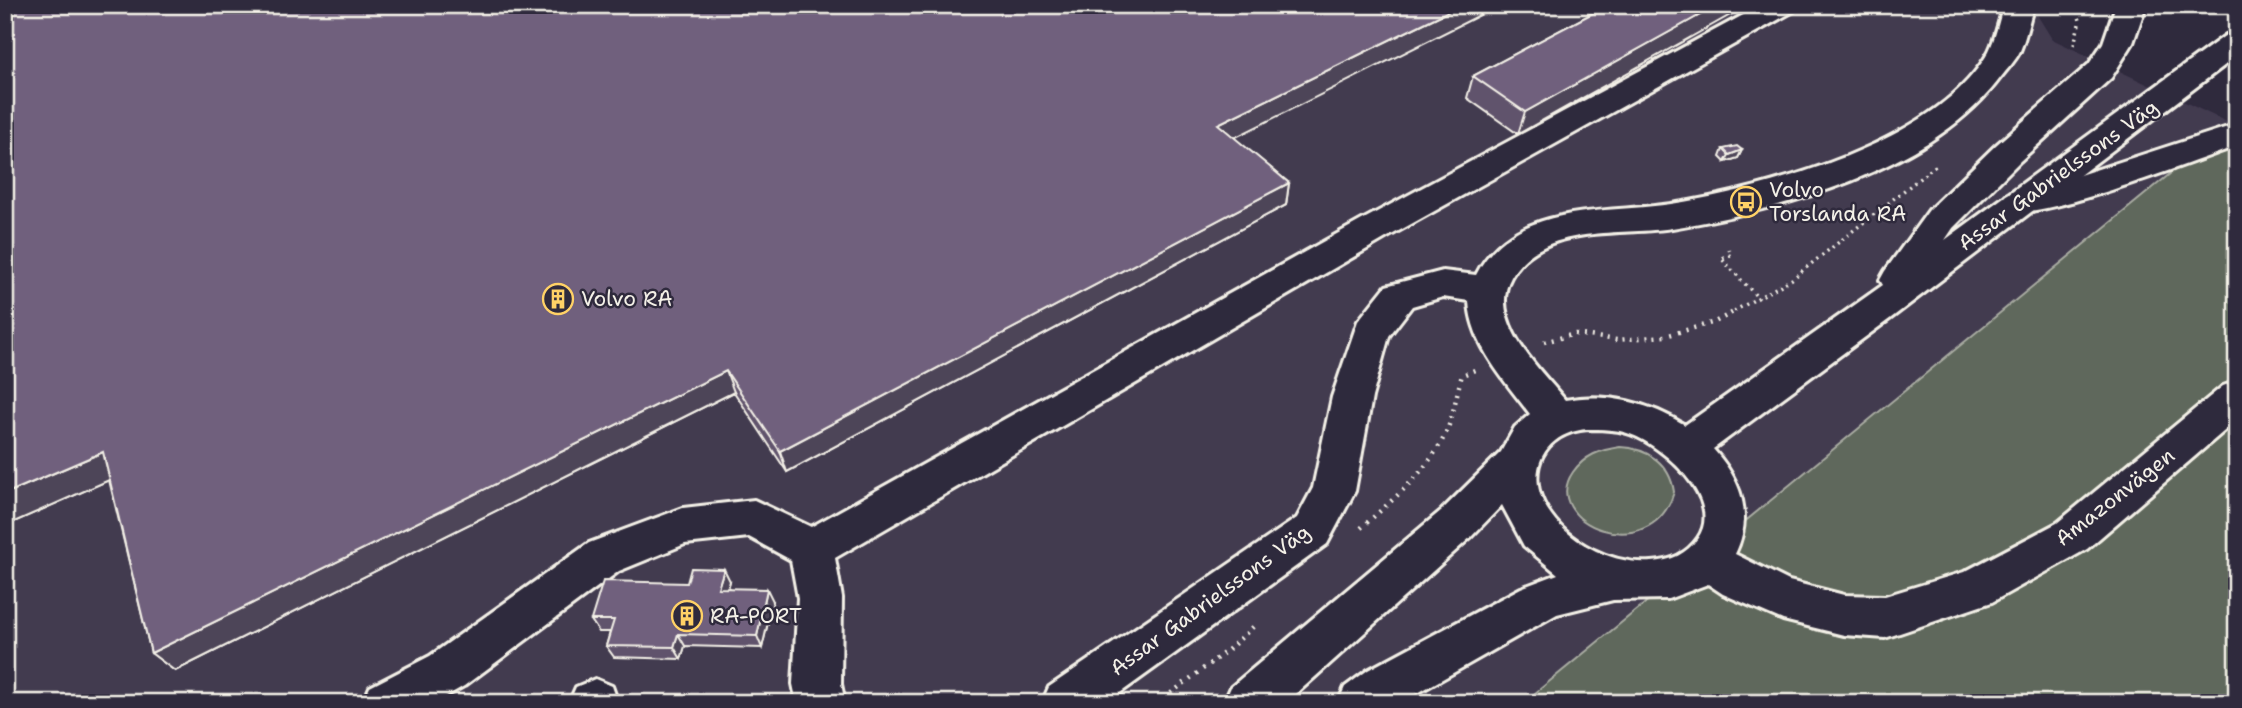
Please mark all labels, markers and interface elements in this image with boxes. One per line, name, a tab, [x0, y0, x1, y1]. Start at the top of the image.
street label: Assar Gabrielssons Väg	[1952, 93, 2164, 257]
place label: Volvo Torslanda RA	[1769, 176, 1906, 228]
bus stop icon: Volvo Torslanda RA	[1729, 185, 1763, 219]
building icon: Volvo RA	[541, 282, 575, 316]
place label: Volvo RA	[581, 285, 673, 313]
street label: Amazonvägen	[2050, 441, 2181, 552]
street label: Assar Gabrielssons Väg	[1104, 518, 1316, 682]
building icon: RA-PORT	[670, 599, 704, 633]
place label: RA-PORT	[710, 602, 802, 630]

